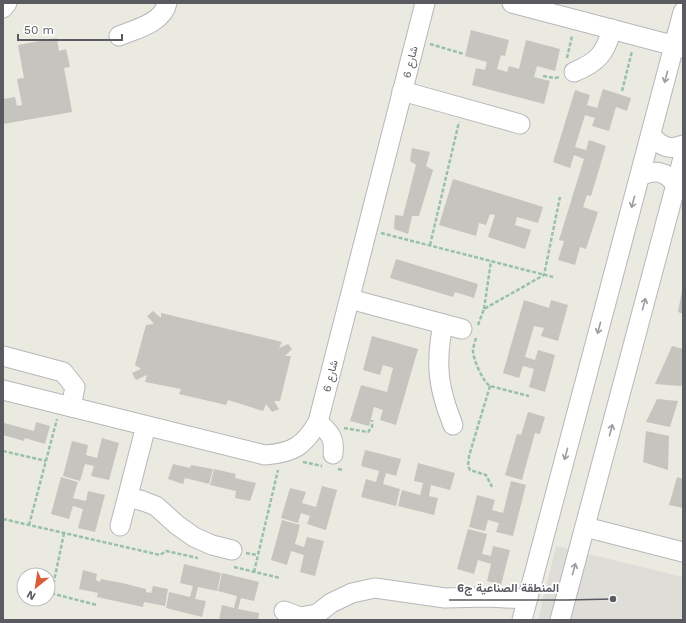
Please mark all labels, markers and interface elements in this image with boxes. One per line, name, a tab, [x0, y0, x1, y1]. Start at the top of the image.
scale bar	[18, 16, 122, 42]
text: 50 m	[24, 23, 54, 37]
street label: شارع 6	[400, 44, 422, 80]
one-way arrow	[662, 70, 669, 83]
one-way arrow	[629, 196, 636, 209]
one-way arrow	[641, 298, 649, 311]
one-way arrow	[595, 321, 603, 334]
street label: شارع 6	[320, 358, 342, 394]
one-way arrow	[608, 423, 615, 436]
one-way arrow	[562, 447, 569, 460]
one-way arrow	[571, 563, 578, 576]
north arrow	[16, 567, 56, 607]
callout: المنطقة الصناعية ج6	[449, 576, 567, 600]
text: المنطقة الصناعية ج6	[457, 581, 559, 596]
text: N	[24, 588, 38, 603]

